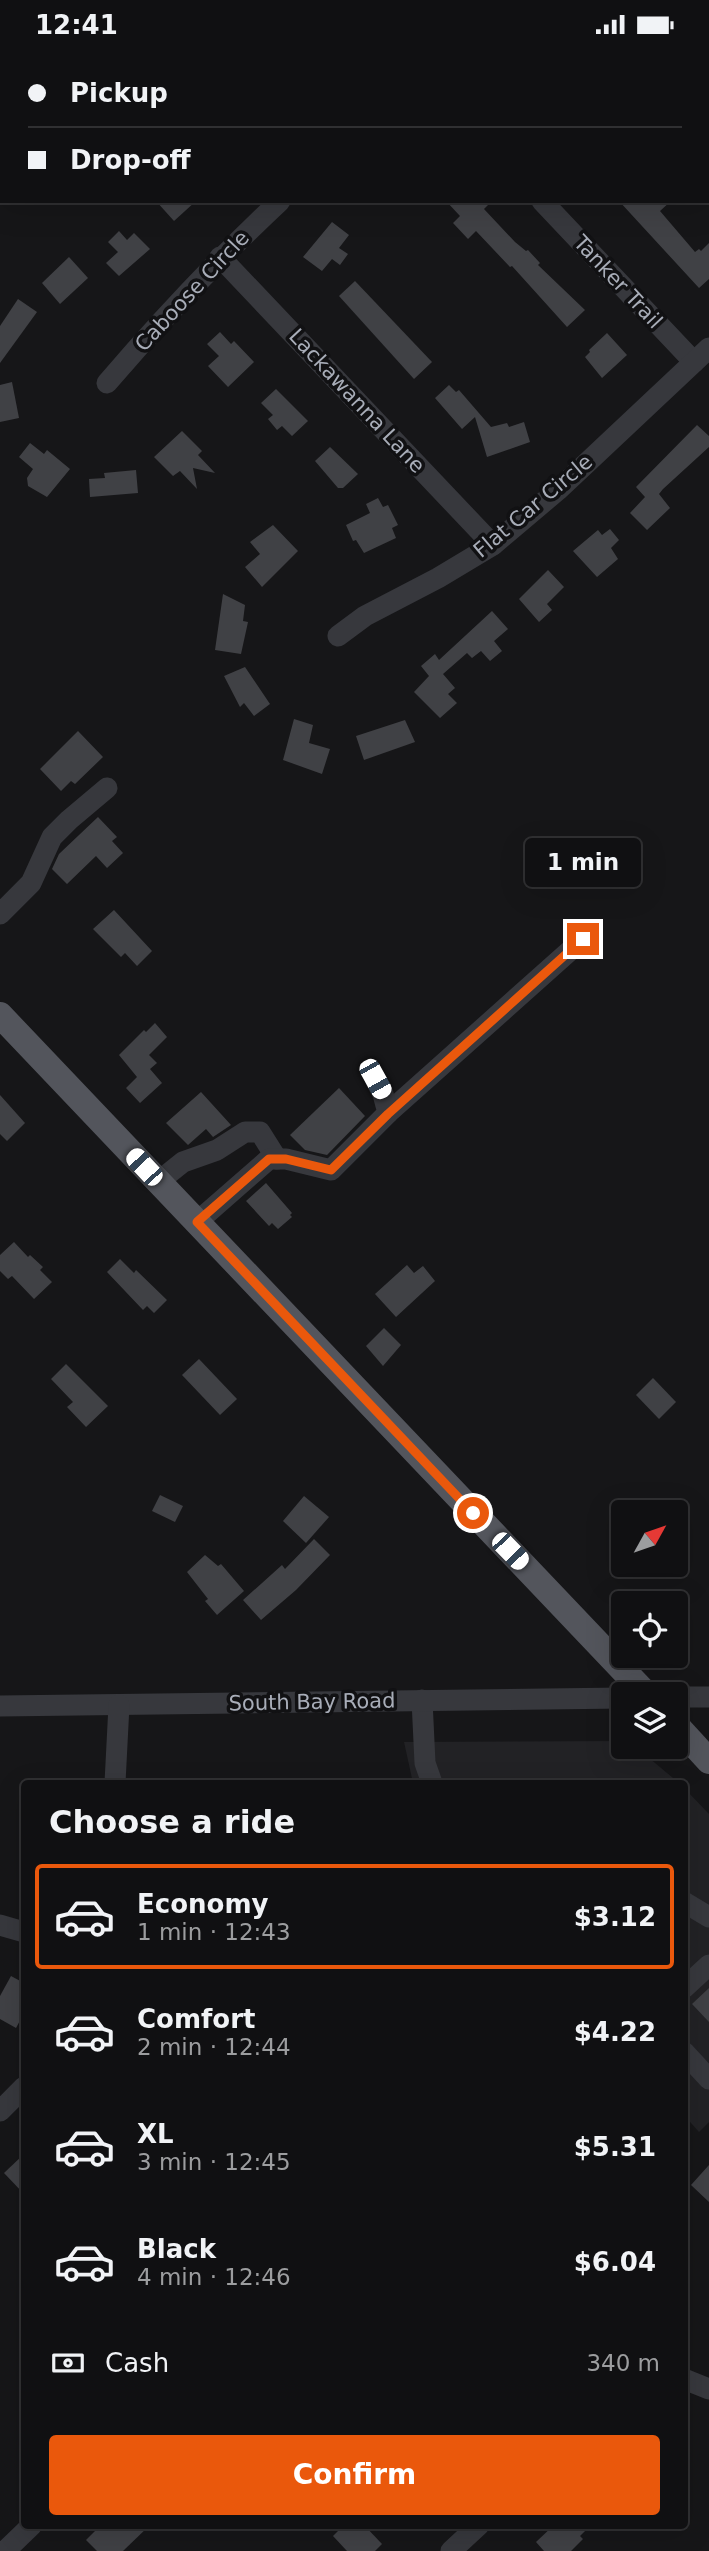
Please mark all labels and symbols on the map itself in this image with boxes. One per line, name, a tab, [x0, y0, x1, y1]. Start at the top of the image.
street label: Caboose Circle	[130, 226, 254, 356]
street label: Tanker Trail	[568, 230, 667, 333]
street label: Lackawanna Lane	[284, 324, 430, 478]
street label: Flat Car Circle	[469, 449, 597, 563]
callout: 1 min	[525, 837, 641, 887]
route end	[567, 923, 599, 955]
car	[356, 1056, 395, 1102]
car	[122, 1144, 167, 1190]
route start	[457, 1497, 489, 1529]
north arrow	[611, 1500, 688, 1577]
car	[488, 1529, 533, 1573]
street label: South Bay Road	[228, 1689, 396, 1715]

